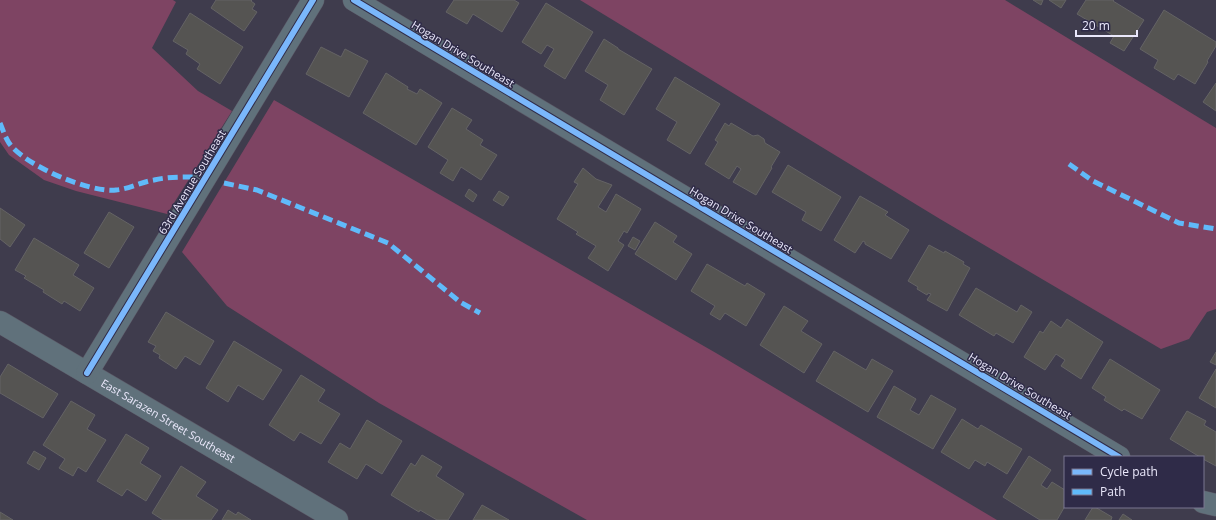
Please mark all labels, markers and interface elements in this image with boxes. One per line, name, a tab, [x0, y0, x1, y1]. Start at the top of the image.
scale bar	[1076, 12, 1137, 38]
street label: Hogan Drive Southeast	[409, 17, 518, 90]
text: 20 m	[1082, 17, 1110, 34]
street label: 63rd Avenue Southeast	[154, 127, 229, 237]
street label: Hogan Drive Southeast	[687, 183, 796, 256]
street label: Hogan Drive Southeast	[966, 349, 1075, 422]
street label: East Sarazen Street Southeast	[99, 375, 238, 466]
legend	[1064, 456, 1204, 508]
text: Cycle path	[1100, 463, 1158, 480]
text: Path	[1100, 483, 1126, 500]

